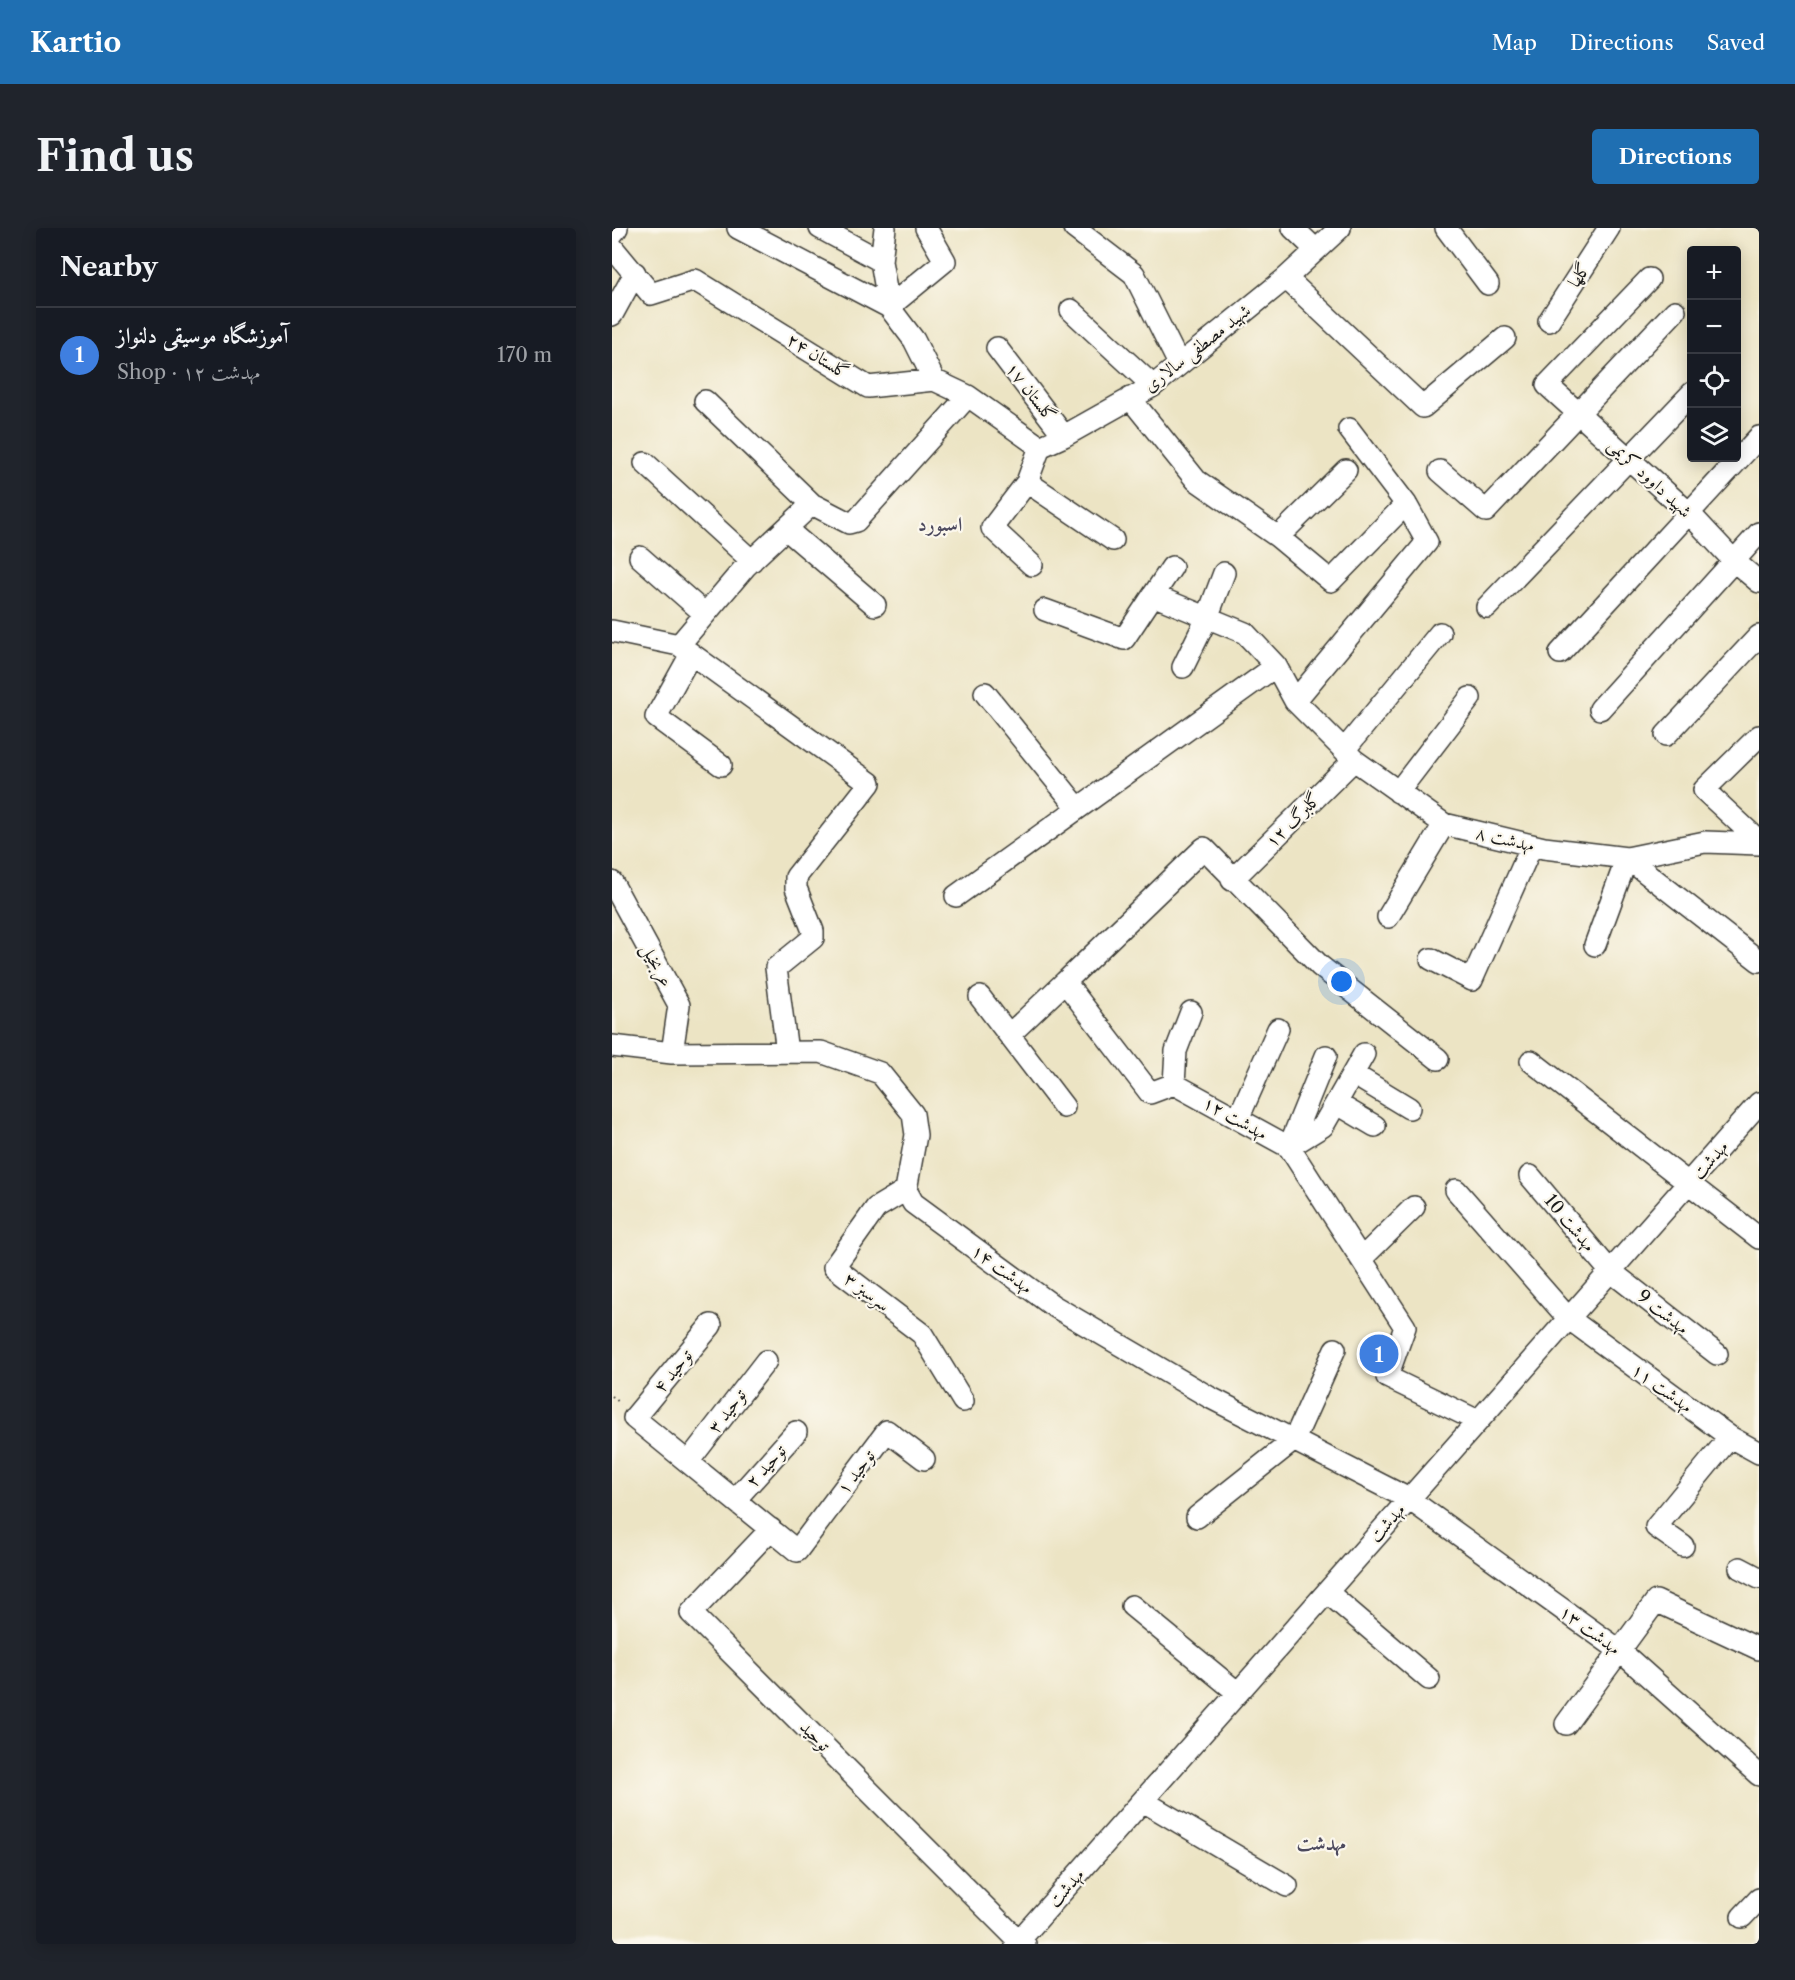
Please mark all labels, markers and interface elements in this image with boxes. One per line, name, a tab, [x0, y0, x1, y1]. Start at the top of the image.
text: Kartio	[30, 25, 121, 59]
text: Map	[1492, 30, 1537, 55]
text: Directions	[1570, 30, 1674, 55]
text: Saved	[1707, 30, 1765, 55]
button: Directions	[1592, 129, 1759, 184]
text: Find us	[36, 130, 194, 182]
map controls	[1687, 246, 1741, 462]
button: +	[1687, 246, 1741, 300]
text: Nearby	[60, 251, 158, 283]
street label: گلها	[1563, 258, 1595, 292]
street label: شهید مصطفی سالاری	[1139, 299, 1256, 398]
button: −	[1687, 300, 1741, 354]
text: آموزشگاه موسیقی دلنواز	[117, 322, 288, 349]
street label: گلستان ۲۴	[783, 328, 853, 384]
text: 1	[75, 343, 84, 367]
text: 170 m	[497, 343, 552, 367]
button: locate	[1687, 354, 1741, 408]
street label: گلستان ۱۷	[1001, 358, 1061, 426]
text: Shop · مهدشت ۱۲	[117, 360, 260, 384]
button: layers	[1687, 408, 1741, 462]
street label: شهید داوود کریمی	[1603, 434, 1696, 523]
district label: اسبورد	[918, 512, 962, 537]
street label: گلبرگ ١٢	[1261, 788, 1325, 852]
street label: مهدشت ۸	[1473, 822, 1537, 857]
street label: عربخیل	[635, 939, 678, 992]
your location	[1327, 967, 1356, 996]
street label: مهدشت ۱۲	[1199, 1091, 1271, 1146]
street label: مهدشت	[1687, 1136, 1734, 1185]
street label: مهدشت 10	[1539, 1190, 1600, 1257]
street label: مهدشت ۱۴	[967, 1240, 1037, 1299]
street label: سرسبز ۳	[839, 1268, 894, 1317]
street label: مهدشت 9	[1632, 1285, 1693, 1340]
pin: 1	[1360, 1332, 1398, 1376]
street label: توحید ۴	[649, 1344, 698, 1397]
street label: مهدشت ۱۱	[1627, 1359, 1697, 1418]
street label: توحید ۳	[703, 1384, 751, 1437]
street label: توحید ۲	[741, 1440, 791, 1492]
street label: توحید ۱	[832, 1445, 880, 1498]
street label: مهدشت	[1364, 1499, 1411, 1548]
street label: مهدشت ۱۳	[1555, 1601, 1625, 1660]
street label: توحید	[795, 1716, 835, 1756]
district label: مهدشت	[1297, 1831, 1346, 1857]
street label: مهدشت	[1043, 1864, 1090, 1913]

